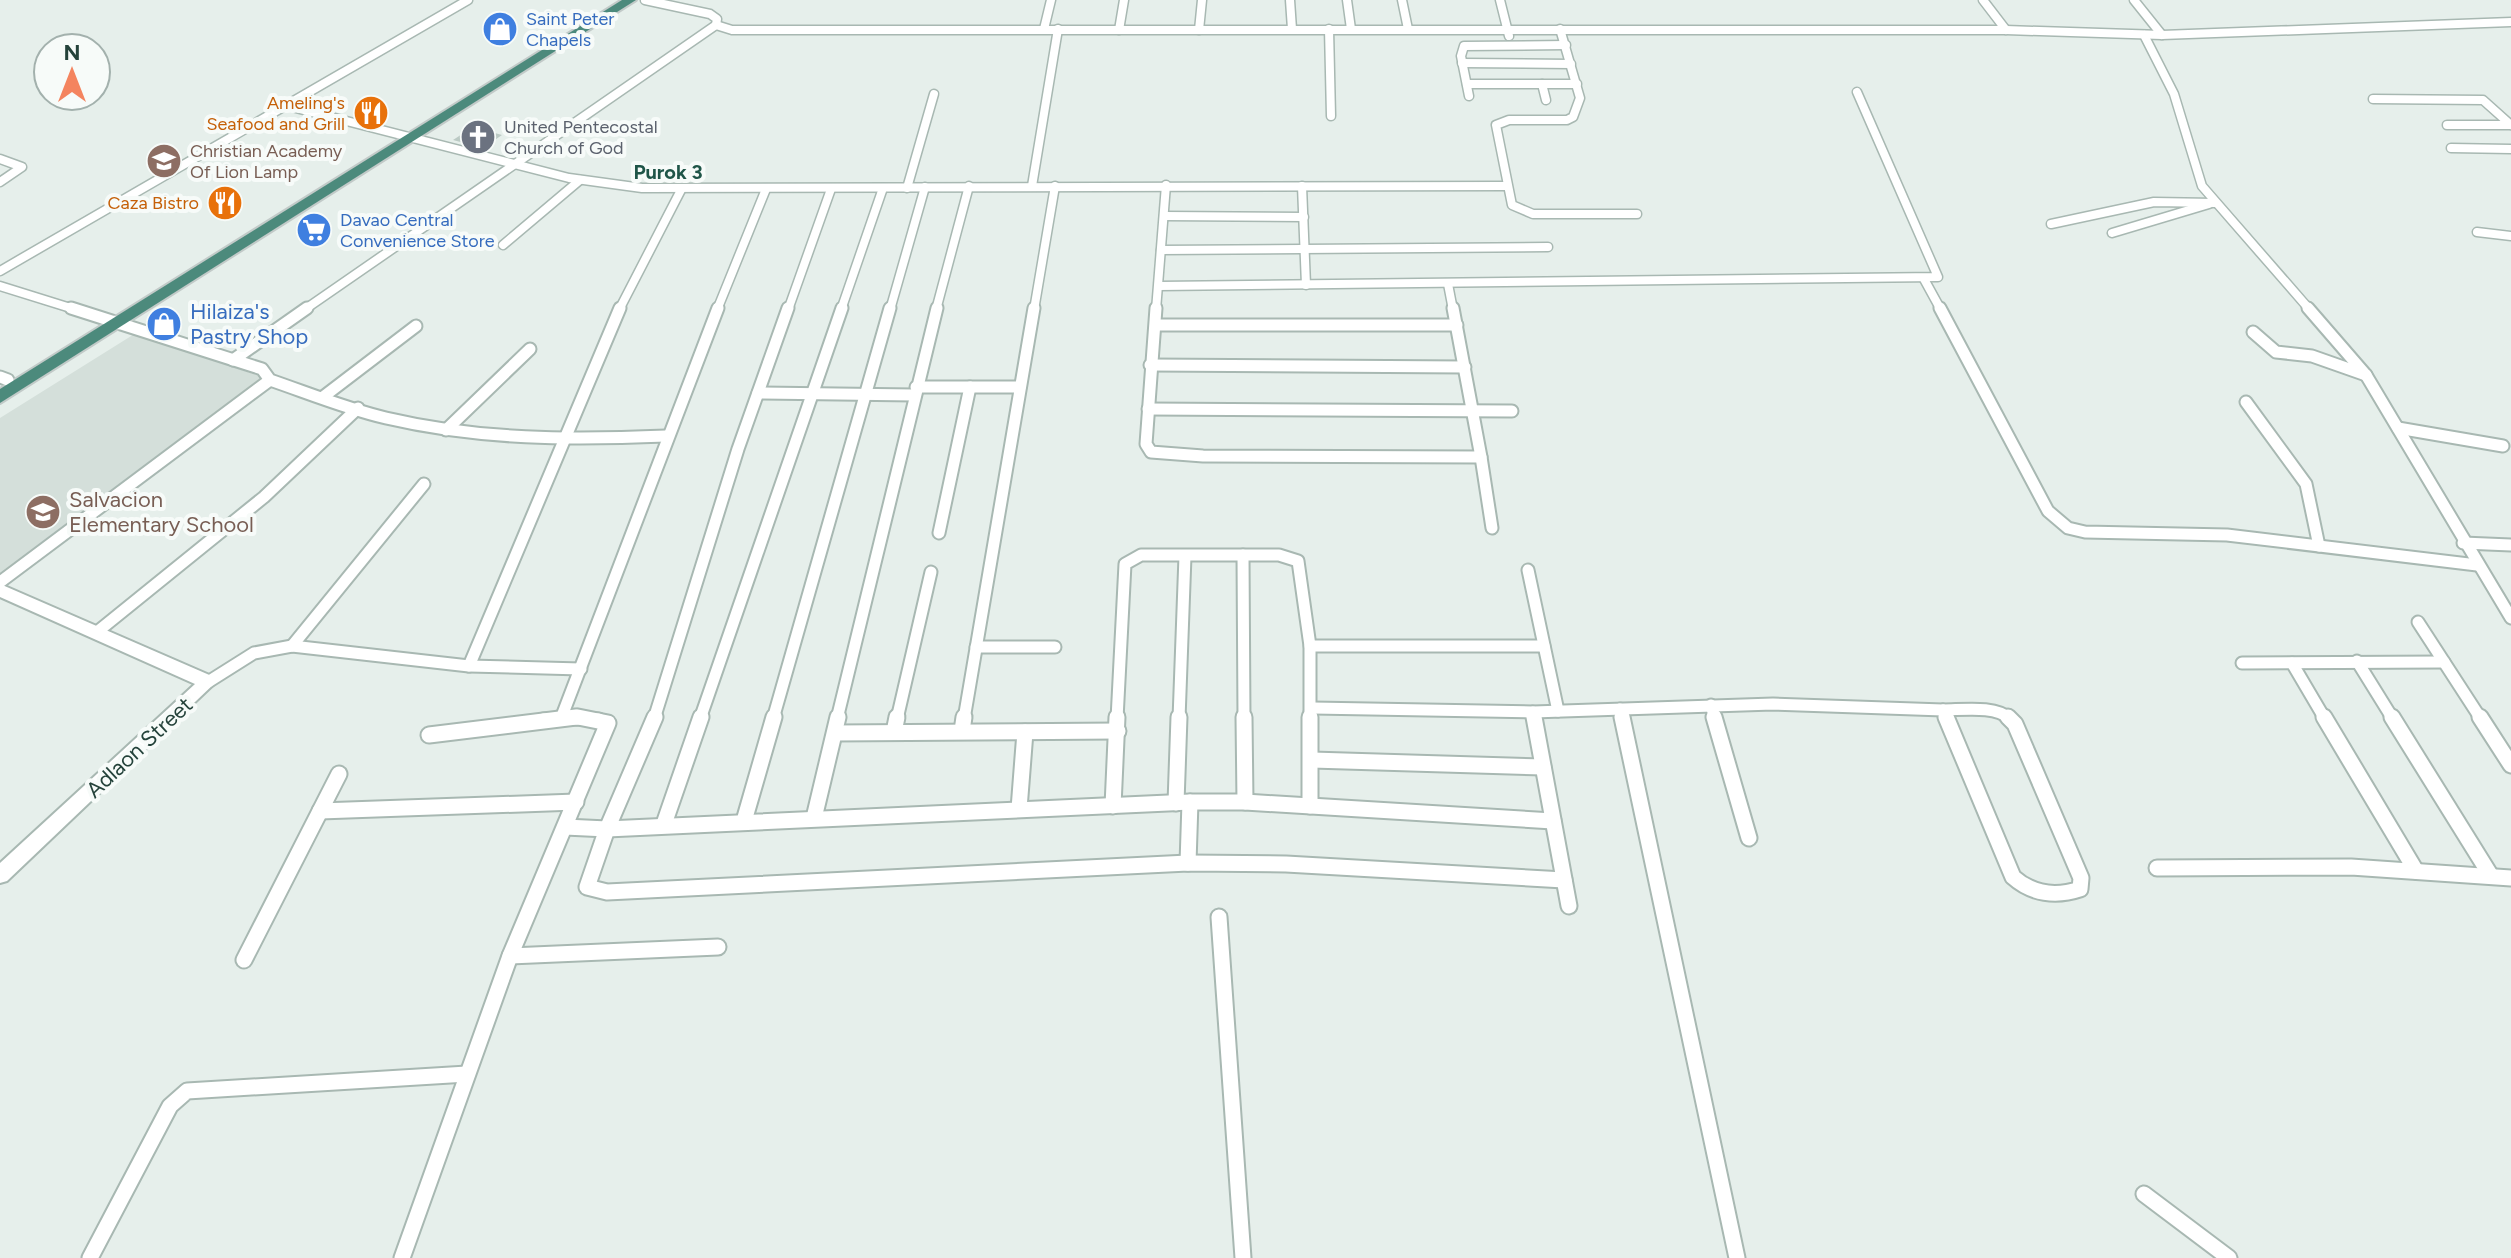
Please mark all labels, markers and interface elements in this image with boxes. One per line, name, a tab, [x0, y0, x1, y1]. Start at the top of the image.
place label: Saint Peter Chapels	[526, 8, 614, 51]
shop icon: Saint Peter Chapels	[481, 10, 519, 48]
north arrow	[32, 32, 112, 112]
text: N	[63, 39, 81, 66]
place label: Ameling's Seafood and Grill	[206, 92, 345, 135]
restaurant icon: Ameling's Seafood and Grill	[352, 94, 390, 132]
place label: United Pentecostal Church of God	[504, 116, 658, 159]
church icon: United Pentecostal Church of God	[459, 118, 497, 156]
place label: Christian Academy Of Lion Lamp	[190, 140, 343, 183]
school or university icon: Christian Academy Of Lion Lamp	[145, 142, 183, 180]
district label: Purok 3	[633, 160, 703, 184]
restaurant icon: Caza Bistro	[206, 184, 244, 222]
place label: Caza Bistro	[107, 192, 199, 214]
place label: Davao Central Convenience Store	[340, 209, 495, 252]
supermarket icon: Davao Central Convenience Store	[295, 211, 333, 249]
place label: Hilaiza's Pastry Shop	[190, 298, 308, 350]
shop icon: Hilaiza's Pastry Shop	[145, 305, 183, 343]
place label: Salvacion Elementary School	[69, 486, 254, 538]
school or university icon: Salvacion Elementary School	[24, 493, 62, 531]
street label: Adlaon Street	[80, 691, 198, 804]

